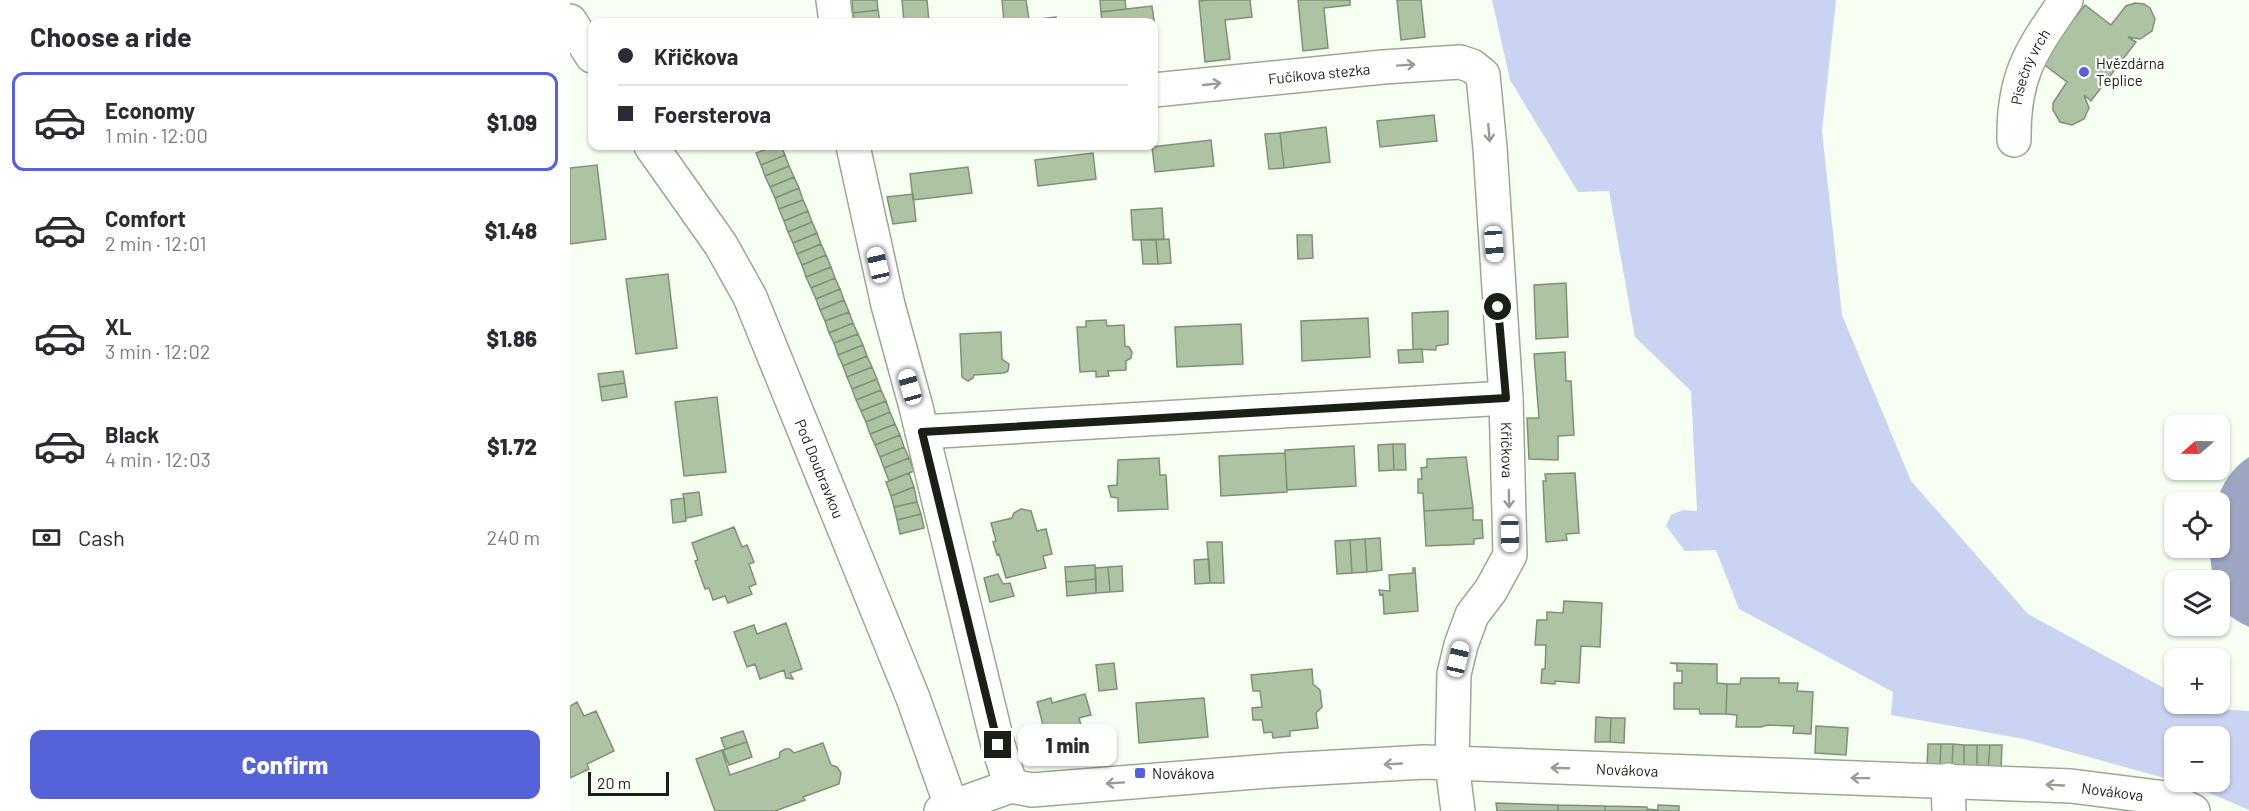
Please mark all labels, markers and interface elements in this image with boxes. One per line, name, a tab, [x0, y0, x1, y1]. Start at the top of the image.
text: Choose a ride	[30, 20, 192, 52]
street label: Písečný vrch	[2007, 25, 2053, 106]
text: Křičkova	[654, 43, 738, 69]
place label: Hvězdárna Teplice	[2096, 54, 2164, 89]
street label: Fučíkova stezka	[1267, 59, 1371, 87]
one-way arrow	[1395, 60, 1415, 71]
marker: Hvězdárna Teplice	[2077, 65, 2091, 79]
one-way arrow	[1201, 78, 1221, 89]
icon: car	[33, 95, 87, 149]
text: Economy	[105, 97, 195, 123]
text: Foersterova	[654, 101, 771, 127]
text: $1.09	[487, 109, 537, 135]
text: 1 min · 12:00	[105, 123, 208, 147]
one-way arrow	[1483, 123, 1494, 143]
icon: car	[33, 203, 87, 257]
text: Comfort	[105, 205, 186, 231]
text: $1.48	[485, 217, 537, 243]
car	[1484, 225, 1504, 263]
text: 2 min · 12:01	[105, 231, 207, 255]
car	[865, 245, 891, 285]
route start	[1484, 293, 1511, 320]
icon: car	[33, 311, 87, 365]
text: XL	[105, 313, 131, 339]
text: $1.86	[487, 325, 537, 351]
text: 3 min · 12:02	[105, 339, 210, 363]
car	[896, 367, 924, 407]
north arrow	[2164, 414, 2230, 480]
map controls	[2164, 414, 2230, 792]
street label: Pod Doubravkou	[792, 416, 848, 521]
icon: car	[33, 419, 87, 473]
text: Black	[105, 421, 159, 447]
street label: Křičkova	[1498, 422, 1517, 478]
text: $1.72	[487, 433, 537, 459]
text: 4 min · 12:03	[105, 447, 211, 471]
one-way arrow	[1503, 488, 1515, 508]
button: locate	[2164, 492, 2230, 558]
car	[1501, 516, 1519, 552]
icon: cash	[30, 521, 63, 554]
text: Cash	[78, 524, 125, 550]
text: 240 m	[486, 525, 540, 549]
button: layers	[2164, 570, 2230, 636]
car	[1445, 639, 1471, 679]
button: +	[2164, 648, 2230, 714]
callout: 1 min	[1019, 724, 1118, 766]
button: −	[2164, 726, 2230, 792]
button: Confirm	[30, 730, 540, 799]
route end	[984, 731, 1011, 758]
text: 1 min	[1046, 733, 1089, 757]
one-way arrow	[1384, 759, 1404, 770]
street label: Novákova	[1596, 759, 1659, 780]
one-way arrow	[1550, 762, 1570, 773]
place label: Novákova	[1152, 764, 1214, 782]
marker: Novákova	[1133, 766, 1147, 780]
scale bar	[588, 769, 669, 796]
text: 20 m	[597, 773, 631, 792]
one-way arrow	[1850, 773, 1870, 784]
one-way arrow	[1106, 778, 1126, 789]
street label: Novákova	[2080, 778, 2145, 804]
one-way arrow	[2045, 779, 2065, 790]

